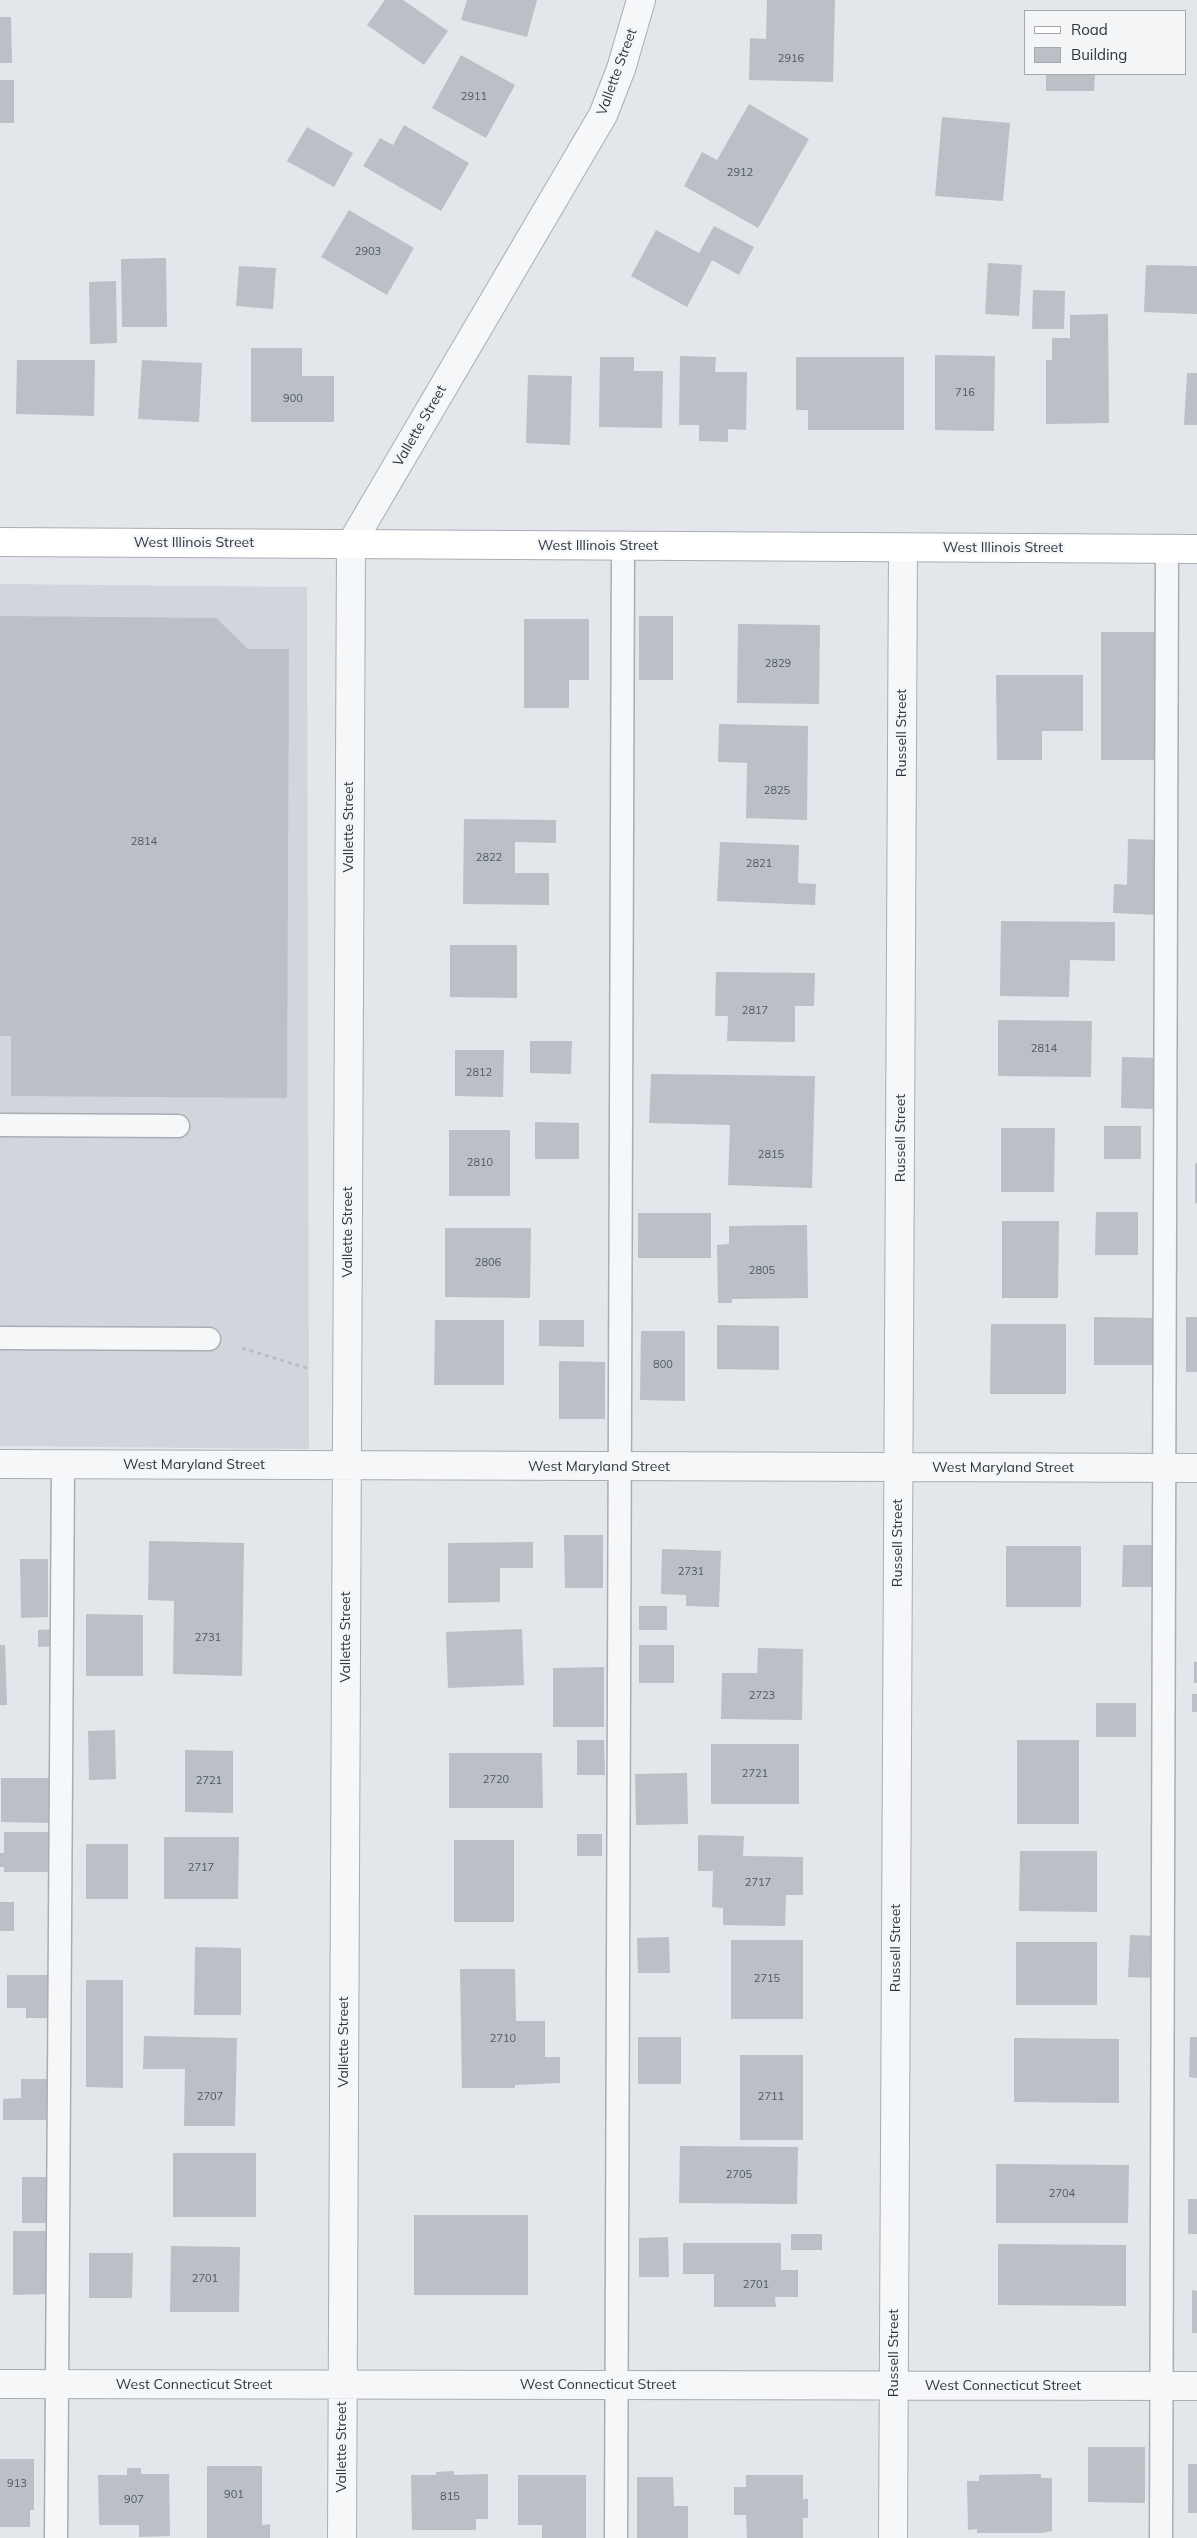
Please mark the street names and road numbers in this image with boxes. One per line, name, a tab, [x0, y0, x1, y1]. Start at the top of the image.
street label: Vallette Street	[594, 26, 640, 118]
street label: Vallette Street	[390, 382, 450, 470]
street label: West Illinois Street	[134, 535, 254, 551]
street label: West Illinois Street	[538, 538, 658, 554]
street label: West Illinois Street	[943, 540, 1063, 556]
street label: Russell Street	[894, 689, 910, 777]
street label: Vallette Street	[341, 781, 357, 873]
street label: Russell Street	[893, 1094, 909, 1182]
street label: Vallette Street	[340, 1186, 356, 1278]
street label: West Maryland Street	[123, 1457, 265, 1473]
street label: West Maryland Street	[528, 1459, 670, 1475]
street label: West Maryland Street	[932, 1460, 1074, 1476]
street label: Russell Street	[890, 1499, 906, 1587]
street label: Vallette Street	[338, 1591, 354, 1683]
street label: Russell Street	[888, 1904, 904, 1992]
street label: Vallette Street	[336, 1996, 352, 2088]
street label: Russell Street	[886, 2309, 902, 2397]
street label: West Connecticut Street	[116, 2377, 272, 2393]
street label: West Connecticut Street	[520, 2377, 676, 2393]
street label: West Connecticut Street	[925, 2378, 1081, 2394]
street label: Vallette Street	[334, 2401, 350, 2493]

